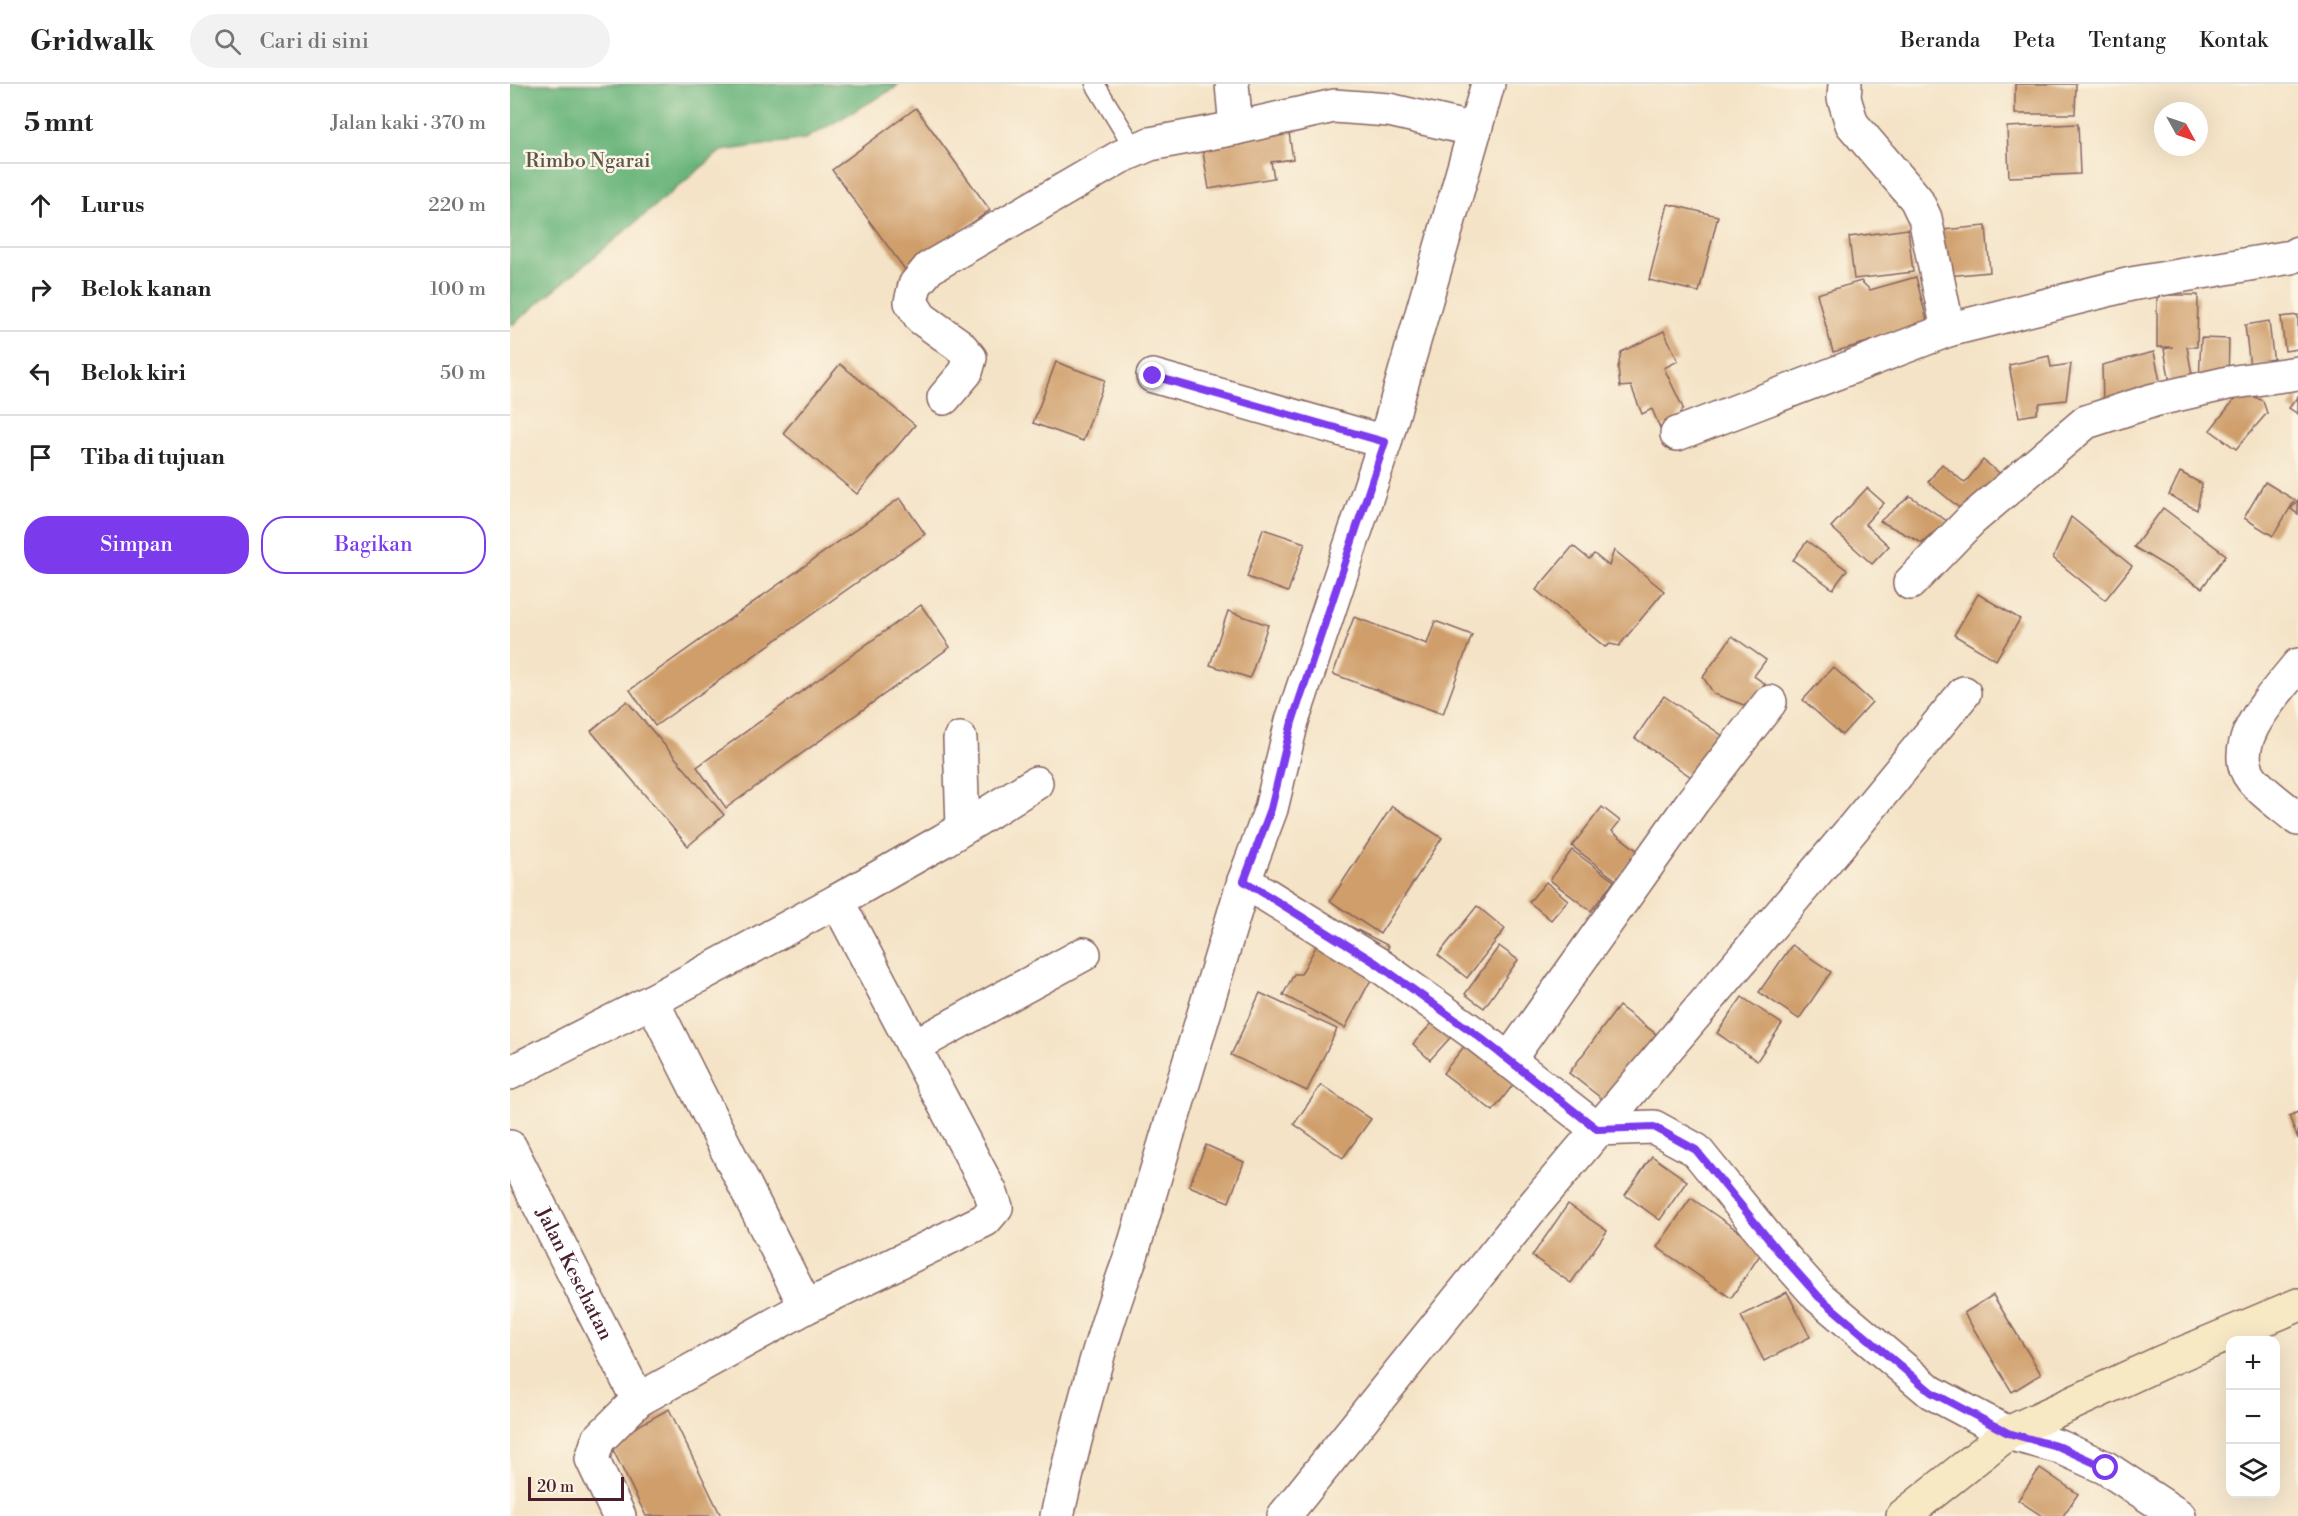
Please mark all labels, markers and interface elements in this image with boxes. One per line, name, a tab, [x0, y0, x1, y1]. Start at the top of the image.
search box	[190, 14, 610, 68]
text: Gridwalk	[30, 24, 154, 59]
icon: search	[211, 25, 244, 58]
text: Cari di sini	[259, 28, 369, 55]
text: Beranda	[1900, 28, 1980, 54]
text: Peta	[2013, 28, 2055, 54]
text: Tentang	[2088, 28, 2166, 54]
text: Kontak	[2199, 28, 2268, 54]
north arrow	[2154, 102, 2208, 156]
text: 5 mnt	[24, 107, 93, 139]
text: Jalan kaki · 370 m	[330, 111, 486, 136]
park label: Rimbo Ngarai	[525, 149, 651, 174]
icon: ahead	[24, 189, 57, 222]
text: Lurus	[81, 192, 144, 219]
text: 220 m	[428, 193, 486, 218]
icon: right	[24, 273, 57, 306]
text: Belok kanan	[81, 276, 211, 303]
text: 100 m	[430, 277, 486, 302]
icon: left	[24, 357, 57, 390]
text: Belok kiri	[81, 360, 186, 387]
text: 50 m	[440, 361, 486, 386]
route end	[1139, 362, 1165, 388]
icon: arrive	[24, 441, 57, 474]
text: Tiba di tujuan	[81, 444, 225, 471]
button: Simpan	[24, 516, 249, 574]
button: Bagikan	[261, 516, 486, 574]
street label: Jalan Kesehatan	[530, 1202, 618, 1344]
map controls	[2226, 1336, 2280, 1498]
button: +	[2226, 1336, 2280, 1390]
button: −	[2226, 1390, 2280, 1444]
button: layers	[2226, 1444, 2280, 1498]
route start	[2092, 1454, 2118, 1480]
scale bar	[528, 1474, 624, 1502]
text: 20 m	[537, 1477, 574, 1497]

